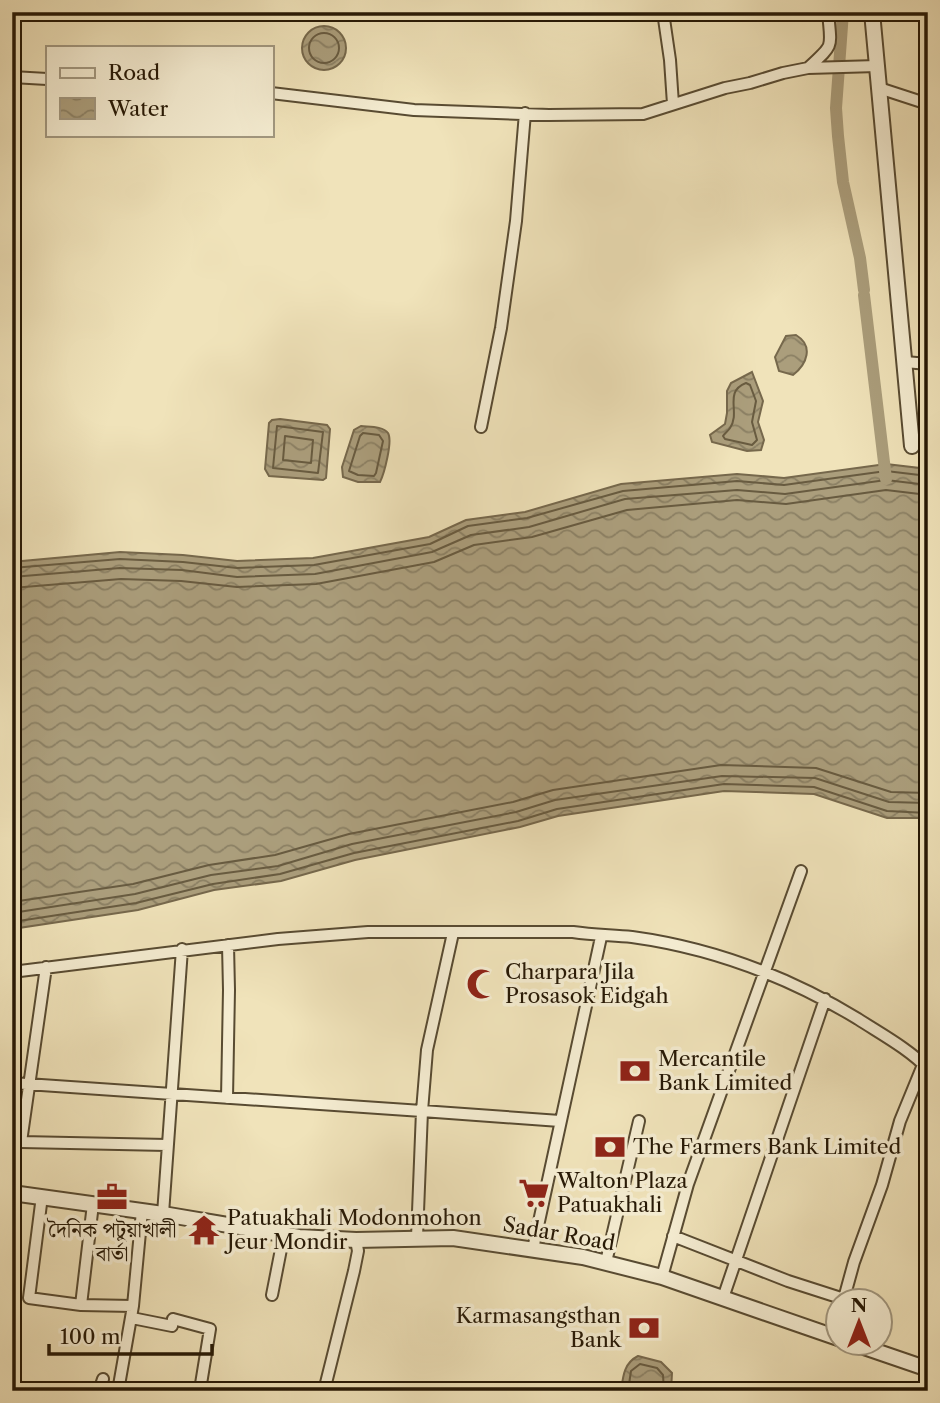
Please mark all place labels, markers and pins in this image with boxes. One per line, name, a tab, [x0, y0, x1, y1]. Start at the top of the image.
place label: Charpara Jila Prosasok Eidgah	[505, 959, 669, 1008]
mosque icon: Charpara Jila Prosasok Eidgah	[465, 967, 499, 1001]
place label: Mercantile Bank Limited	[658, 1046, 792, 1095]
bank icon: Mercantile Bank Limited	[618, 1054, 652, 1088]
bank icon: The Farmers Bank Limited	[593, 1130, 627, 1164]
place label: The Farmers Bank Limited	[633, 1134, 901, 1159]
place label: Walton Plaza Patuakhali	[556, 1168, 688, 1217]
supermarket icon: Walton Plaza Patuakhali	[517, 1176, 551, 1210]
office icon: দৈনিক পটুয়াখালী বার্তা	[95, 1180, 129, 1214]
place label: Patuakhali Modonmohon Jeur Mondir	[224, 1205, 482, 1254]
temple icon: Patuakhali Modonmohon Jeur Mondir	[187, 1213, 221, 1247]
place label: দৈনিক পটুয়াখালী বার্তা	[47, 1217, 176, 1266]
place label: Karmasangsthan Bank	[456, 1303, 622, 1352]
bank icon: Karmasangsthan Bank	[627, 1311, 661, 1345]

